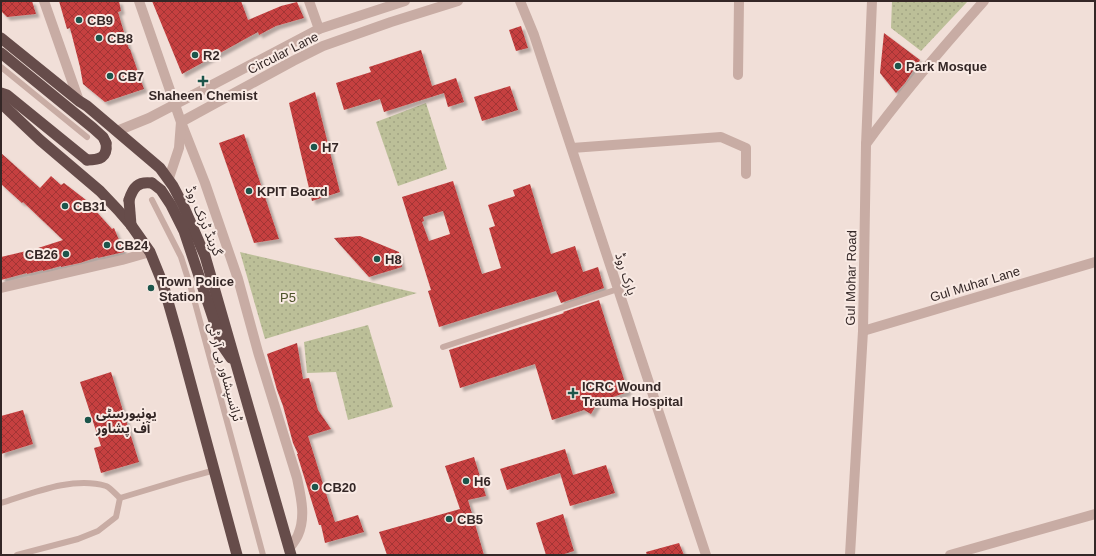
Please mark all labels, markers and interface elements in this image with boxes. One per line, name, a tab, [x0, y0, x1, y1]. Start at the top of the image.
place label: CB9	[87, 13, 113, 28]
marker: CB9	[74, 15, 84, 25]
street label: Circular Lane	[245, 29, 321, 77]
place label: CB8	[107, 31, 133, 46]
marker: CB8	[94, 33, 104, 43]
place label: R2	[203, 48, 220, 63]
marker: R2	[190, 50, 200, 60]
place label: Park Mosque	[906, 59, 987, 74]
marker: Park Mosque	[893, 61, 903, 71]
place label: CB7	[118, 69, 144, 84]
marker: CB7	[105, 71, 115, 81]
marker: Shaheen Chemist	[198, 76, 208, 86]
place label: Shaheen Chemist	[148, 88, 258, 103]
place label: H7	[322, 140, 339, 155]
marker: H7	[309, 142, 319, 152]
street label: گرینڈ ٹرنک روڈ	[183, 184, 226, 259]
place label: KPIT Board	[257, 184, 328, 199]
marker: KPIT Board	[244, 186, 254, 196]
place label: CB31	[73, 199, 106, 214]
marker: CB31	[60, 201, 70, 211]
street label: Gul Mohar Road	[843, 230, 859, 326]
place label: CB24	[115, 238, 149, 253]
marker: CB24	[102, 240, 112, 250]
place label: CB26	[25, 247, 58, 262]
marker: CB26	[61, 249, 71, 259]
street label: پارک روڈ	[610, 251, 640, 298]
place label: H8	[385, 252, 402, 267]
marker: H8	[372, 254, 382, 264]
street label: Gul Muhar Lane	[928, 263, 1022, 305]
place label: Town Police Station	[159, 274, 234, 304]
marker: Town Police Station	[146, 283, 156, 293]
park label: P5	[280, 290, 296, 305]
street label: ٹرانسپشاور بی آر ٹی	[203, 321, 245, 424]
place label: ICRC Wound Trauma Hospital	[582, 379, 683, 409]
marker: ICRC Wound Trauma Hospital	[567, 387, 579, 399]
place label: یونیورسٹی آف پشاور	[95, 406, 157, 436]
marker: یونیورسٹی آف پشاور	[83, 415, 93, 425]
place label: H6	[474, 474, 491, 489]
marker: H6	[461, 476, 471, 486]
place label: CB20	[323, 480, 356, 495]
marker: CB20	[310, 482, 320, 492]
place label: CB5	[457, 512, 483, 527]
marker: CB5	[444, 514, 454, 524]

